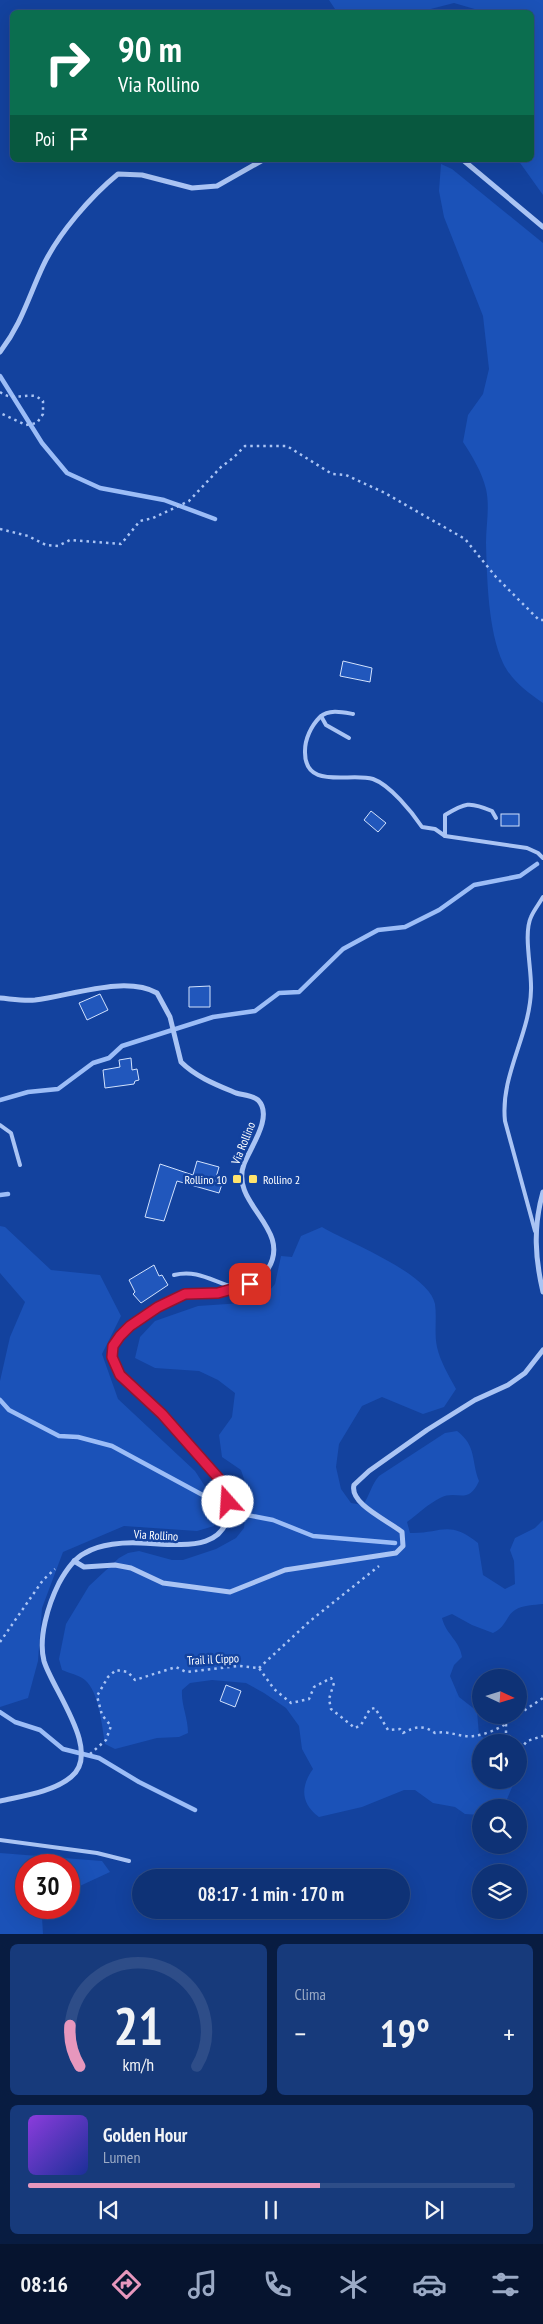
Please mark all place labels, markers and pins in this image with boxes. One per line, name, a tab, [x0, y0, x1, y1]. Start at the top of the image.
place label: Rollino 10	[185, 1172, 227, 1187]
place label: Rollino 2	[263, 1172, 300, 1187]
marker: Rollino 10	[231, 1173, 243, 1185]
marker: Rollino 2	[247, 1173, 259, 1185]
pin	[229, 1263, 271, 1305]

